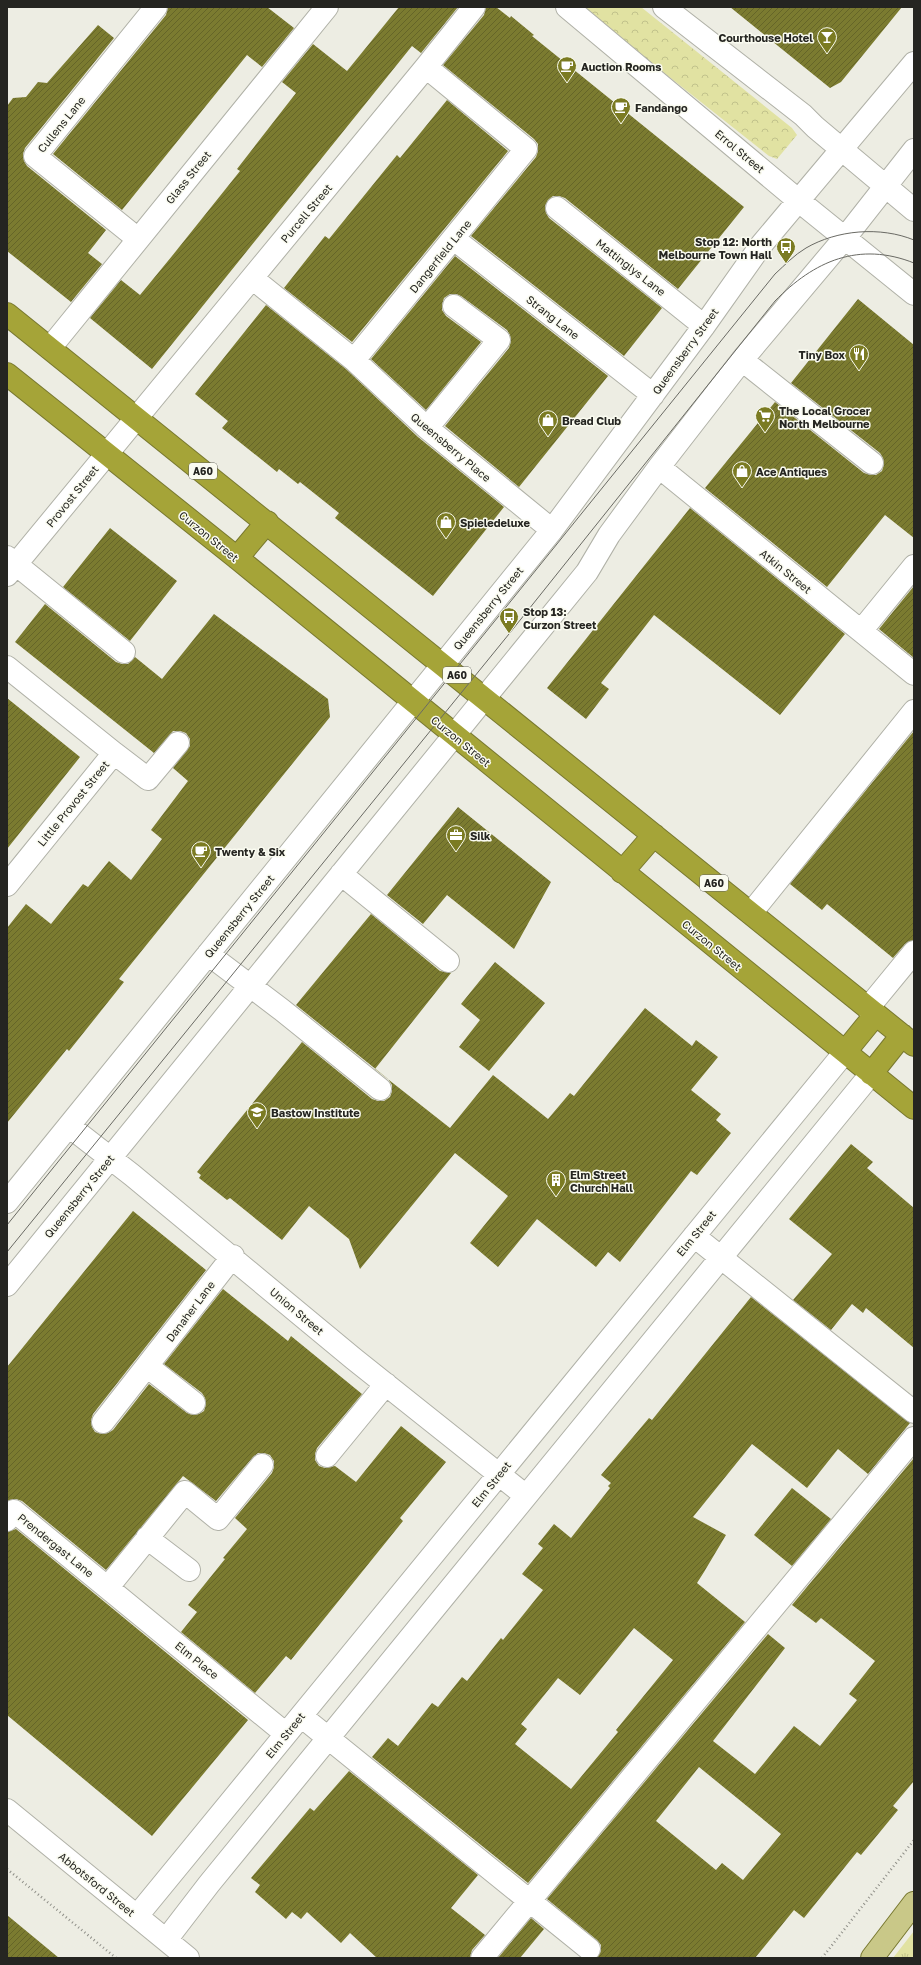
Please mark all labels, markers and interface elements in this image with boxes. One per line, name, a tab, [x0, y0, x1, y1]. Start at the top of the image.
bar icon: Courthouse Hotel	[816, 26, 838, 54]
place label: Courthouse Hotel	[718, 31, 813, 44]
cafe icon: Auction Rooms	[556, 55, 578, 83]
place label: Auction Rooms	[581, 60, 661, 73]
street label: Cullens Lane	[34, 93, 88, 155]
cafe icon: Fandango	[610, 96, 632, 124]
place label: Fandango	[635, 101, 688, 114]
street label: Errol Street	[713, 127, 767, 175]
street label: Glass Street	[163, 148, 213, 206]
street label: Purcell Street	[278, 181, 334, 245]
street label: Dangerfield Lane	[407, 217, 473, 295]
place label: Stop 12: North Melbourne Town Hall	[658, 235, 772, 261]
street label: Mattinglys Lane	[594, 236, 668, 298]
bus stop icon: Stop 12: North Melbourne Town Hall	[775, 236, 797, 264]
street label: Strang Lane	[524, 292, 582, 342]
street label: Queensberry Street	[649, 305, 721, 397]
restaurant icon: Tiny Box	[848, 343, 870, 371]
place label: Tiny Box	[798, 348, 846, 361]
place label: The Local Grocer North Melbourne	[779, 404, 871, 430]
supermarket icon: The Local Grocer North Melbourne	[754, 405, 776, 433]
shop icon: Bread Club	[537, 409, 559, 437]
street label: Queensberry Place	[408, 410, 494, 484]
place label: Bread Club	[562, 414, 621, 427]
shop icon: Ace Antiques	[731, 460, 753, 488]
street label: Provost Street	[43, 462, 101, 530]
road number: A60	[189, 463, 217, 479]
place label: Ace Antiques	[756, 465, 827, 478]
street label: Curzon Street	[177, 508, 241, 564]
shop icon: Spieledeluxe	[435, 511, 457, 539]
place label: Spieledeluxe	[460, 516, 530, 529]
street label: Atkin Street	[758, 546, 814, 596]
street label: Queensberry Street	[450, 564, 526, 652]
place label: Stop 13: Curzon Street	[523, 605, 597, 631]
bus stop icon: Stop 13: Curzon Street	[498, 606, 520, 634]
road number: A60	[443, 667, 471, 683]
street label: Curzon Street	[429, 713, 493, 769]
street label: Little Provost Street	[35, 758, 111, 848]
office icon: Silk	[445, 824, 467, 852]
place label: Silk	[470, 829, 491, 842]
cafe icon: Twenty & Six	[190, 840, 212, 868]
place label: Twenty & Six	[215, 845, 286, 858]
street label: Queensberry Street	[201, 872, 277, 960]
road number: A60	[700, 875, 728, 891]
street label: Curzon Street	[680, 917, 744, 973]
school or university icon: Bastow Institute	[246, 1101, 268, 1129]
place label: Bastow Institute	[271, 1106, 360, 1119]
street label: Queensberry Street	[41, 1152, 117, 1240]
place label: Elm Street Church Hall	[570, 1168, 633, 1194]
building icon: Elm Street Church Hall	[545, 1169, 567, 1197]
street label: Elm Street	[674, 1207, 718, 1259]
street label: Danaher Lane	[163, 1278, 217, 1344]
street label: Union Street	[267, 1285, 327, 1337]
street label: Elm Street	[469, 1458, 513, 1510]
street label: Prendergast Lane	[16, 1511, 96, 1579]
street label: Elm Place	[173, 1639, 221, 1681]
street label: Elm Street	[263, 1709, 307, 1761]
street label: Abbotsford Street	[56, 1849, 138, 1919]

